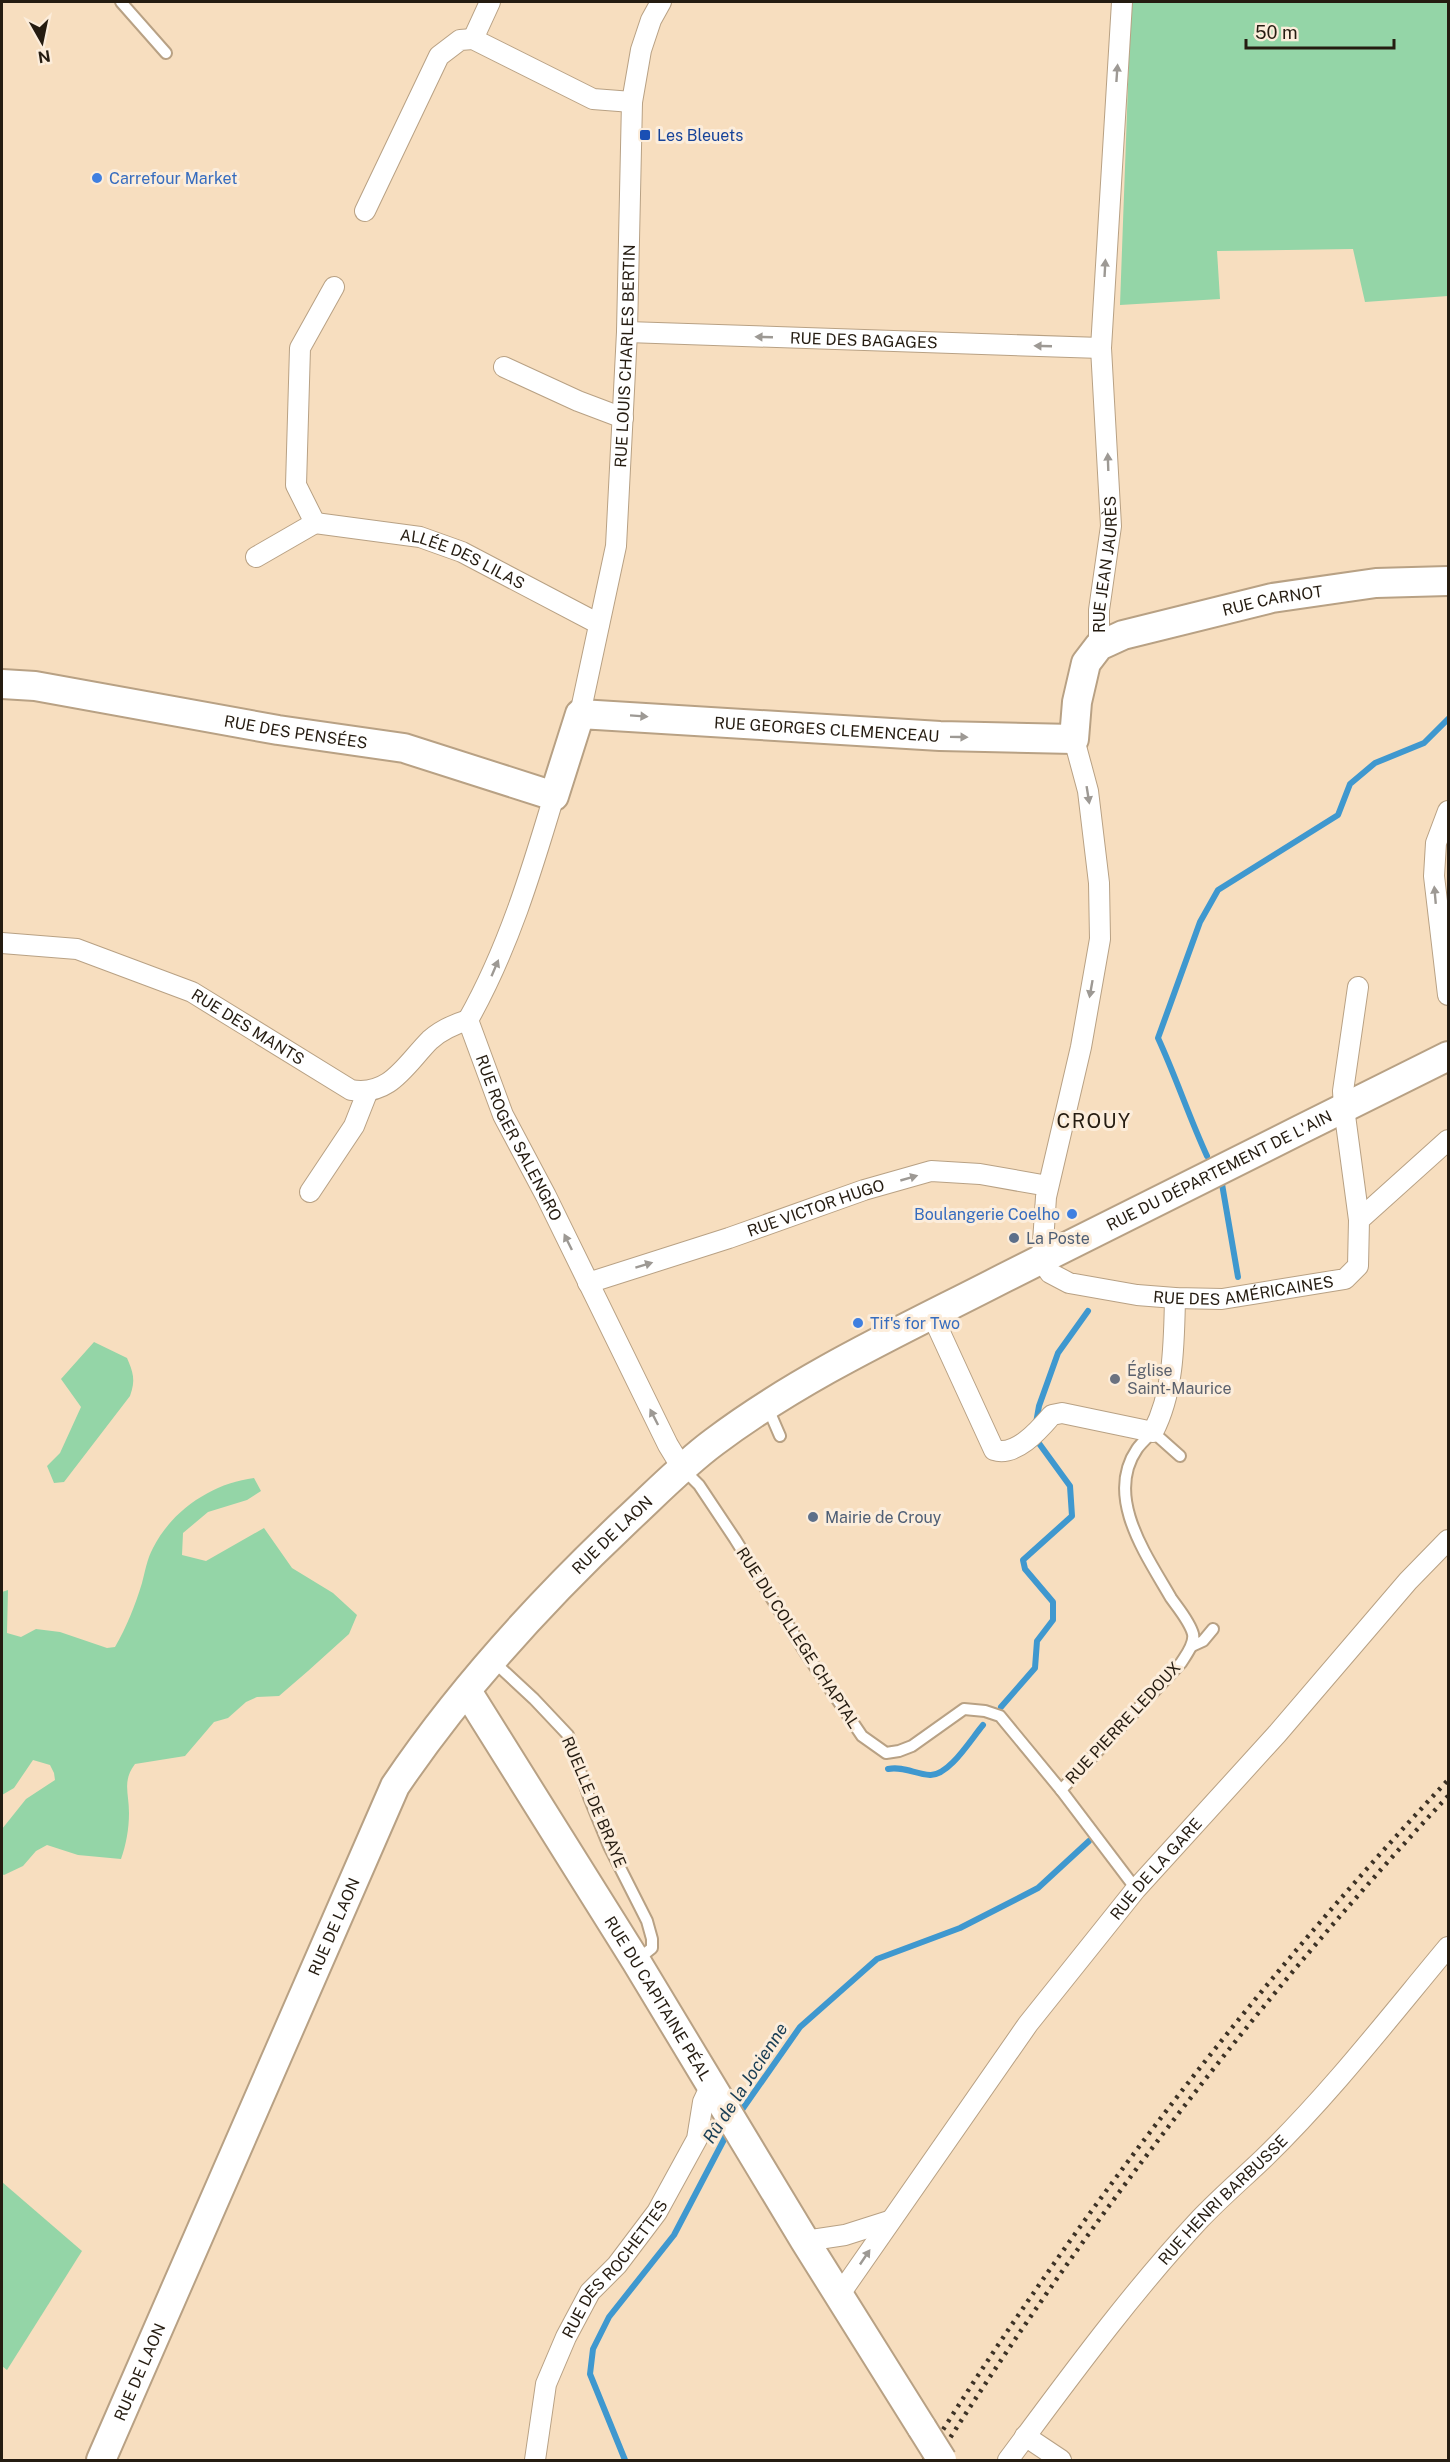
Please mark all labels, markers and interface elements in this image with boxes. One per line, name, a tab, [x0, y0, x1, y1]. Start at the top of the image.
north arrow	[12, 12, 72, 72]
scale bar	[1246, 12, 1394, 50]
text: 50 m	[1255, 22, 1298, 43]
text: N	[37, 46, 52, 67]
one-way arrow	[1112, 64, 1122, 83]
place label: Les Bleuets	[657, 126, 743, 145]
marker: Les Bleuets	[638, 128, 652, 142]
place label: Carrefour Market	[109, 169, 237, 188]
marker: Carrefour Market	[90, 171, 104, 185]
street label: RUE LOUIS CHARLES BERTIN	[611, 244, 638, 468]
one-way arrow	[1101, 258, 1110, 277]
street label: RUE DES BAGAGES	[790, 328, 938, 352]
one-way arrow	[754, 332, 773, 342]
one-way arrow	[1033, 341, 1052, 351]
one-way arrow	[1103, 453, 1112, 472]
street label: RUE JEAN JAURÈS	[1089, 495, 1121, 633]
street label: ALLÉE DES LILAS	[399, 525, 528, 593]
street label: RUE CARNOT	[1220, 581, 1324, 620]
street label: RUE DES PENSÉES	[223, 711, 369, 752]
one-way arrow	[629, 712, 648, 721]
street label: RUE GEORGES CLEMENCEAU	[714, 713, 940, 745]
one-way arrow	[950, 732, 969, 742]
one-way arrow	[1084, 786, 1093, 805]
one-way arrow	[1431, 886, 1440, 905]
one-way arrow	[491, 959, 500, 977]
one-way arrow	[1086, 979, 1095, 998]
street label: RUE DES MANTS	[188, 985, 308, 1069]
street label: RUE ROGER SALENGRO	[472, 1052, 566, 1224]
street label: RUE DU DÉPARTEMENT DE L'AIN	[1103, 1106, 1335, 1234]
district label: CROUY	[1056, 1109, 1132, 1133]
one-way arrow	[900, 1173, 918, 1182]
street label: RUE VICTOR HUGO	[745, 1175, 887, 1240]
place label: Boulangerie Coelho	[914, 1205, 1060, 1224]
marker: Boulangerie Coelho	[1065, 1207, 1079, 1221]
place label: La Poste	[1026, 1229, 1090, 1248]
marker: La Poste	[1007, 1231, 1021, 1245]
one-way arrow	[564, 1233, 573, 1250]
one-way arrow	[635, 1259, 653, 1269]
street label: RUE DES AMÉRICAINES	[1152, 1272, 1335, 1309]
place label: Tif's for Two	[870, 1314, 960, 1333]
marker: Tif's for Two	[851, 1316, 865, 1330]
place label: Église Saint-Maurice	[1127, 1360, 1232, 1398]
marker: Église Saint-Maurice	[1108, 1372, 1122, 1386]
one-way arrow	[649, 1408, 659, 1425]
street label: RUE DE LAON	[568, 1492, 656, 1578]
place label: Mairie de Crouy	[825, 1508, 942, 1527]
marker: Mairie de Crouy	[806, 1510, 820, 1524]
street label: RUE DU COLLEGE CHAPTAL	[732, 1544, 864, 1732]
street label: RUE PIERRE LEDOUX	[1062, 1658, 1184, 1788]
street label: RUELLE DE BRAYE	[558, 1734, 630, 1870]
street label: RUE DE LA GARE	[1106, 1814, 1205, 1923]
street label: RUE DE LAON	[304, 1875, 363, 1978]
street label: RUE DU CAPITAINE PÉAL	[601, 1913, 715, 2084]
water label: Rû de la Jocienne	[698, 2019, 792, 2147]
street label: RUE HENRI BARBUSSE	[1154, 2131, 1291, 2268]
street label: RUE DES ROCHETTES	[558, 2197, 671, 2341]
one-way arrow	[859, 2249, 870, 2266]
street label: RUE DE LAON	[110, 2320, 169, 2424]

